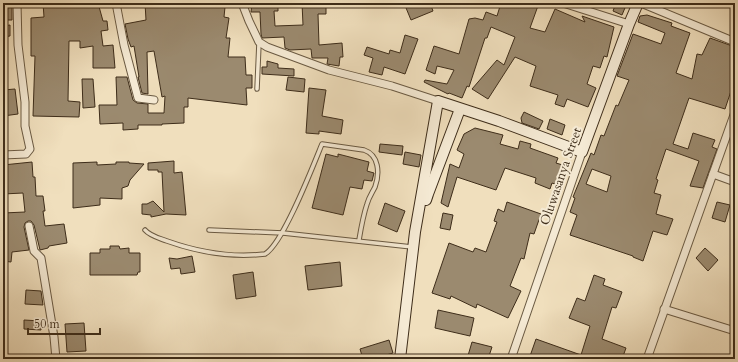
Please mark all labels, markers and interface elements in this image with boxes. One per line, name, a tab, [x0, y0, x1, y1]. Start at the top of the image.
street label: Oluwasanya Street	[536, 125, 586, 228]
scale bar	[28, 310, 100, 336]
text: 50 m	[34, 316, 61, 332]

